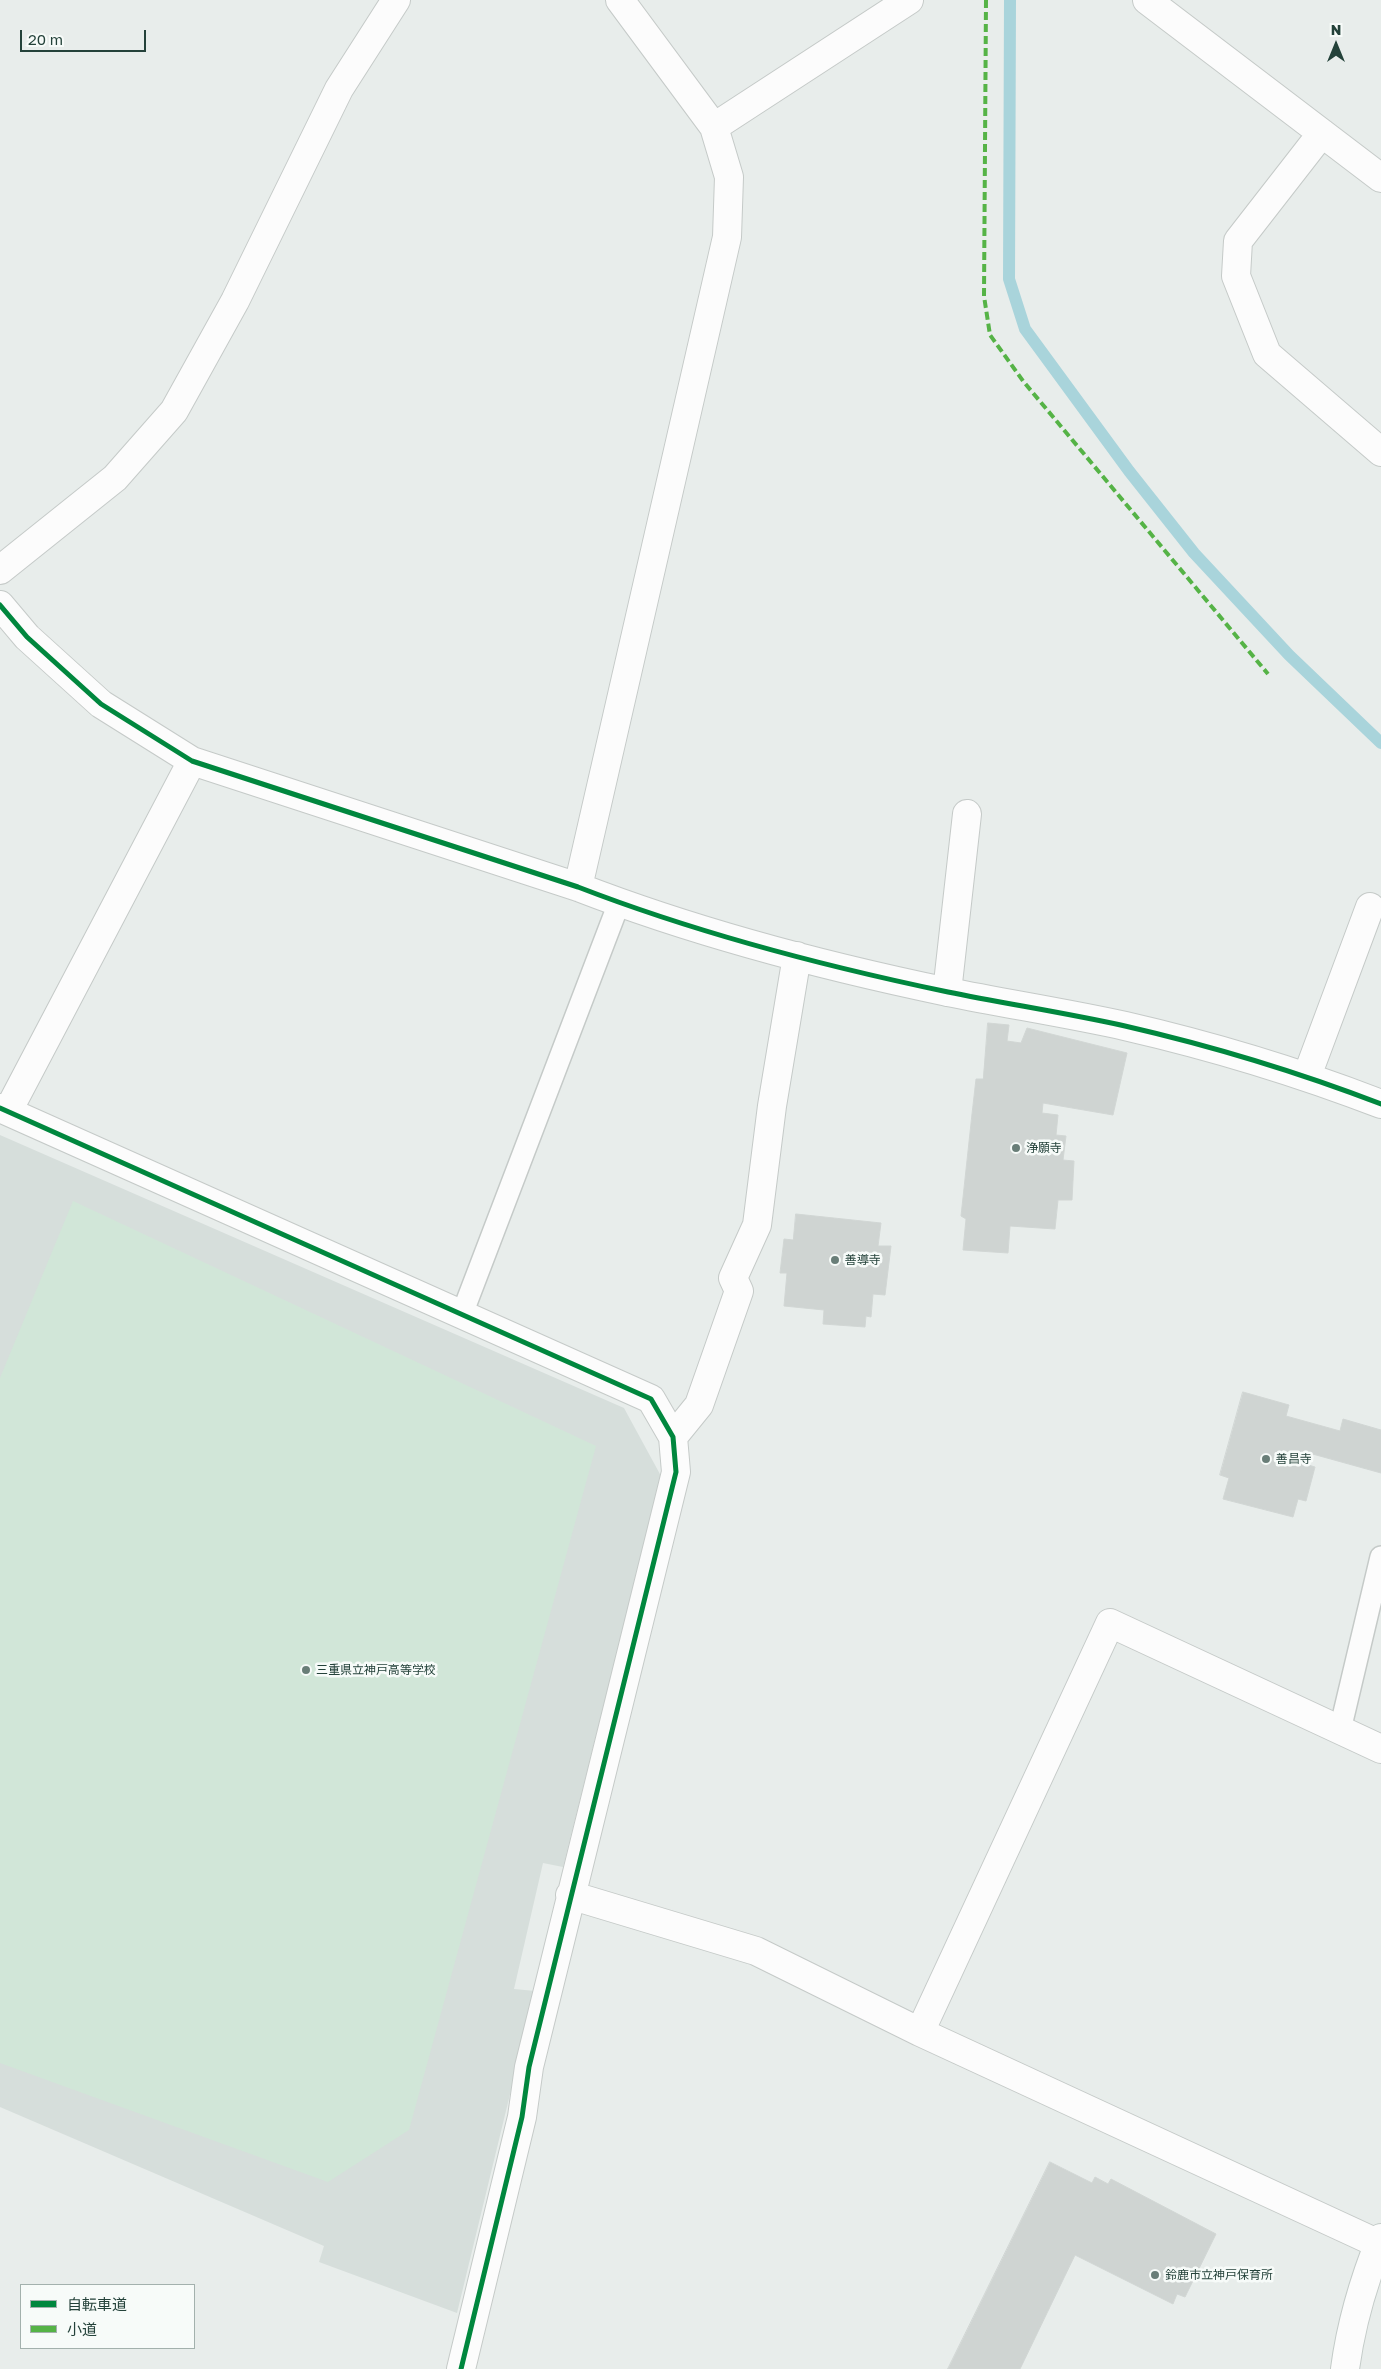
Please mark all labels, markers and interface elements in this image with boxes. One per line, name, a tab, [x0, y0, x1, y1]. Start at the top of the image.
scale bar	[22, 20, 149, 52]
north arrow	[1311, 20, 1361, 70]
text: N	[1331, 21, 1341, 38]
text: 20 m	[28, 30, 63, 48]
place label: 浄願寺	[1026, 1141, 1062, 1155]
marker: 浄願寺	[1010, 1142, 1022, 1154]
place label: 善導寺	[845, 1253, 881, 1267]
marker: 善導寺	[829, 1254, 841, 1266]
place label: 善昌寺	[1276, 1452, 1312, 1466]
marker: 善昌寺	[1260, 1453, 1272, 1465]
place label: 三重県立神戸高等学校	[316, 1663, 436, 1677]
marker: 三重県立神戸高等学校	[300, 1664, 312, 1676]
place label: 鈴鹿市立神戸保育所	[1165, 2268, 1273, 2282]
marker: 鈴鹿市立神戸保育所	[1149, 2269, 1161, 2281]
legend	[20, 2284, 195, 2349]
text: 自転車道	[67, 2295, 127, 2313]
text: 小道	[67, 2320, 97, 2338]

